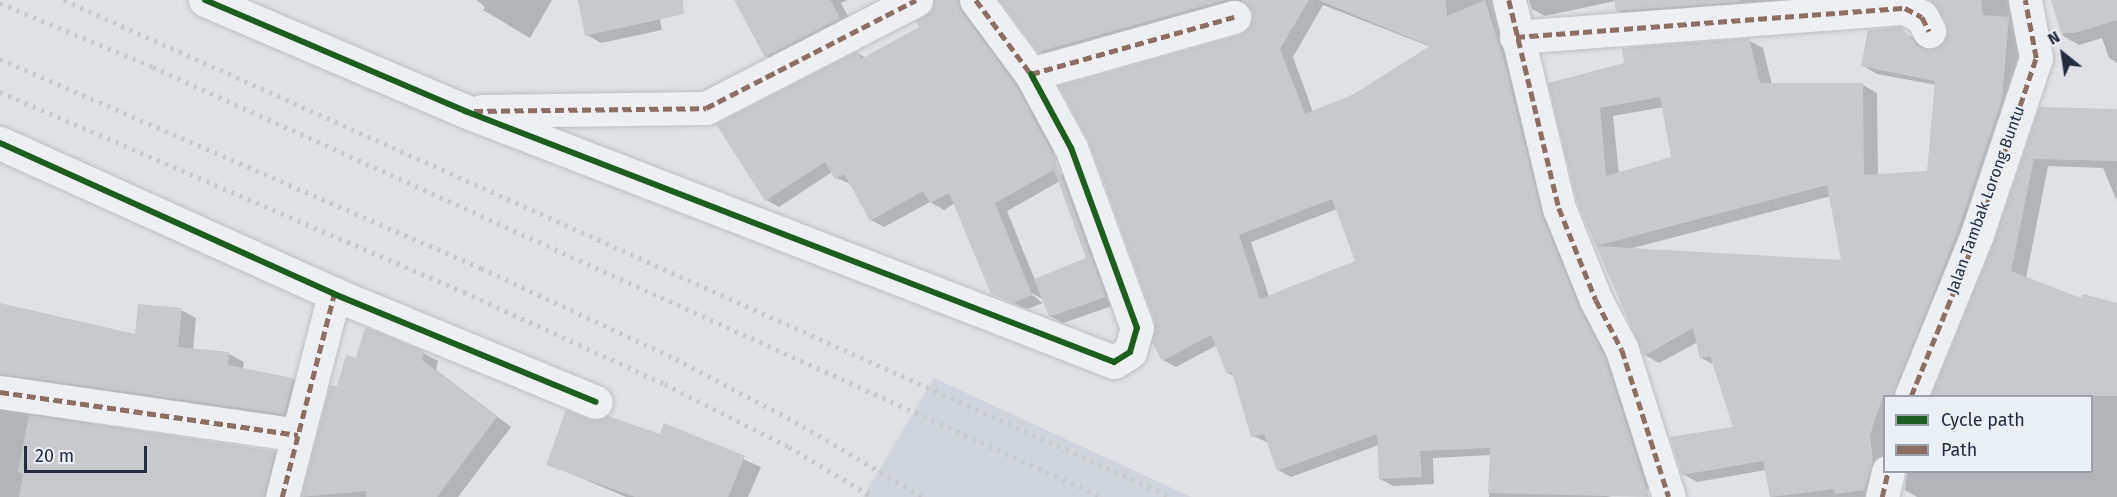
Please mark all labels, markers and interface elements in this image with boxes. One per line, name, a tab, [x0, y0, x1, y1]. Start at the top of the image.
north arrow	[2033, 24, 2093, 84]
text: N	[2044, 27, 2063, 49]
street label: Jalan Tambak Lorong Buntu	[1943, 104, 2029, 296]
legend	[1883, 395, 2093, 473]
text: Cycle path	[1941, 409, 2025, 431]
scale bar	[27, 434, 150, 472]
text: Path	[1941, 439, 1977, 461]
text: 20 m	[35, 445, 74, 467]

